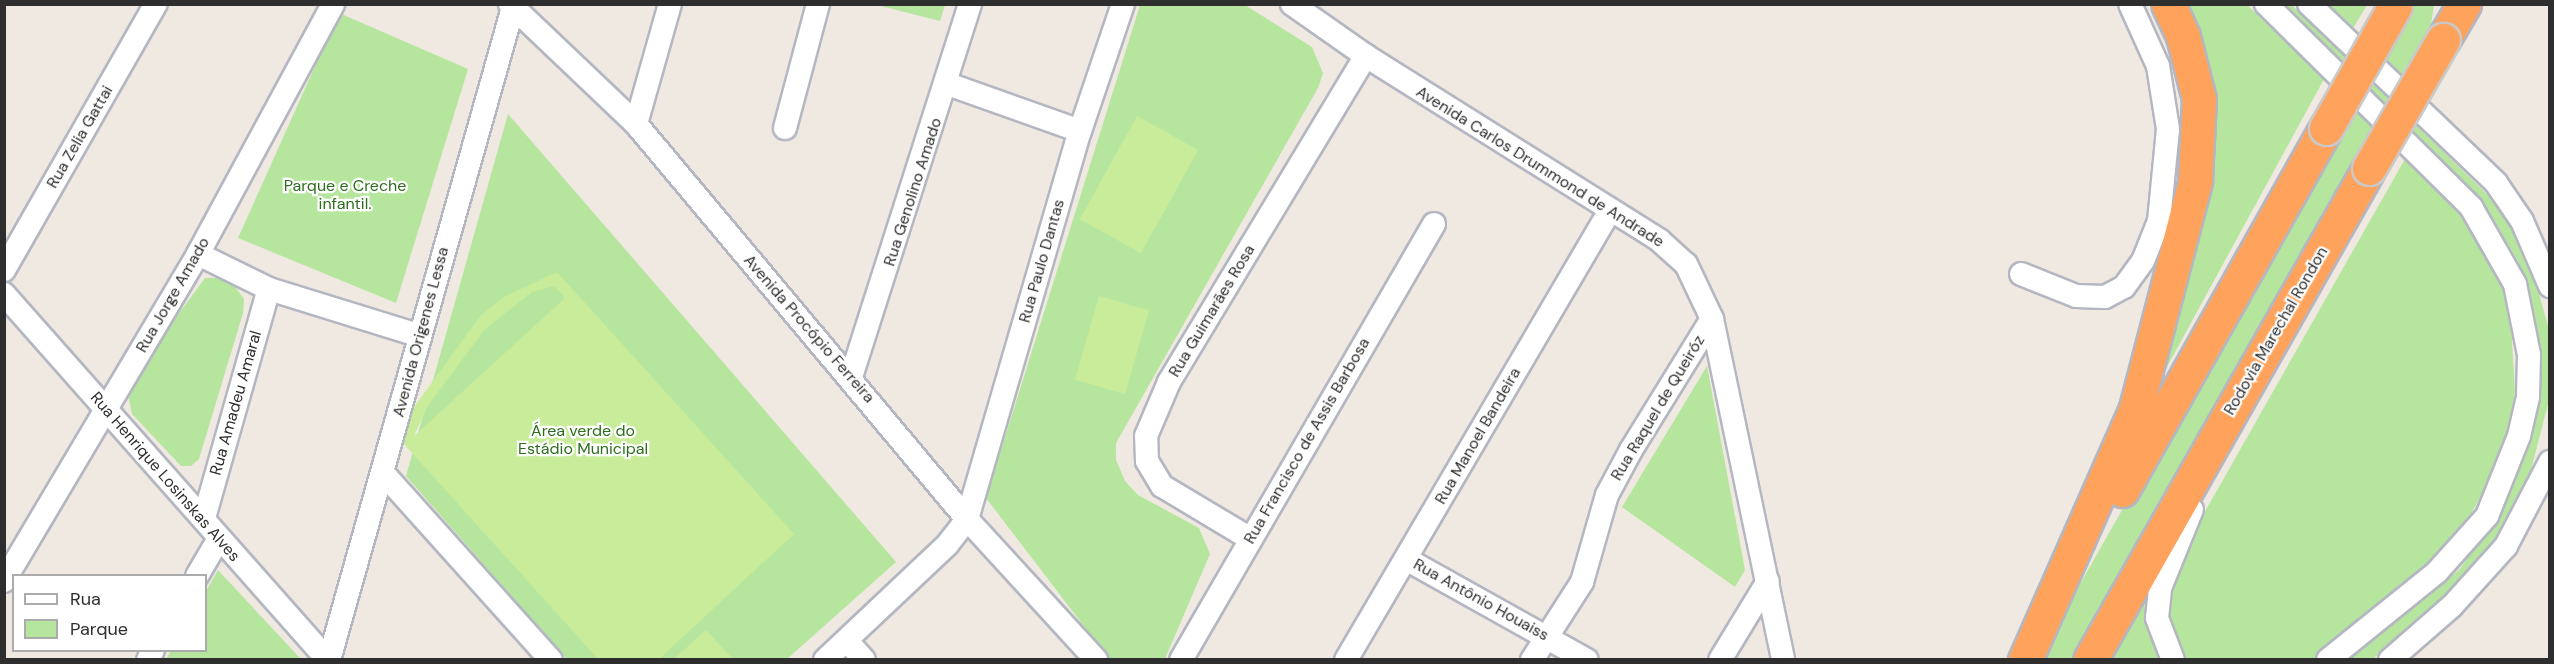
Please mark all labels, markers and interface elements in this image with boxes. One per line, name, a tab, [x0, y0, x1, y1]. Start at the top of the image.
street label: Rua Zelia Gattai	[43, 82, 117, 192]
street label: Avenida Carlos Drummond de Andrade	[1412, 82, 1668, 252]
street label: Rua Genolino Amado	[880, 115, 946, 269]
park label: Parque e Creche infantil.	[284, 176, 406, 214]
street label: Rua Paulo Dantas	[1015, 197, 1069, 325]
street label: Rua Jorge Amado	[132, 234, 214, 356]
street label: Rua Guimarães Rosa	[1165, 241, 1259, 381]
street label: Rodovia Marechal Rondon	[2220, 243, 2332, 419]
street label: Avenida Origenes Lessa	[389, 245, 453, 419]
street label: Avenida Procópio Ferreira	[739, 251, 879, 407]
street label: Rua Amadeu Amaral	[206, 328, 266, 478]
street label: Rua Raquel de Queiróz	[1607, 332, 1709, 484]
street label: Rua Francisco de Assis Barbosa	[1240, 335, 1374, 547]
street label: Rua Manoel Bandeira	[1431, 364, 1525, 508]
street label: Rua Henrique Losinskas Alves	[86, 388, 244, 566]
park label: Área verde do Estádio Municipal	[518, 421, 648, 459]
street label: Rua Antônio Houaiss	[1410, 555, 1552, 645]
legend	[12, 574, 207, 652]
text: Rua	[70, 587, 101, 611]
text: Parque	[70, 617, 128, 641]

